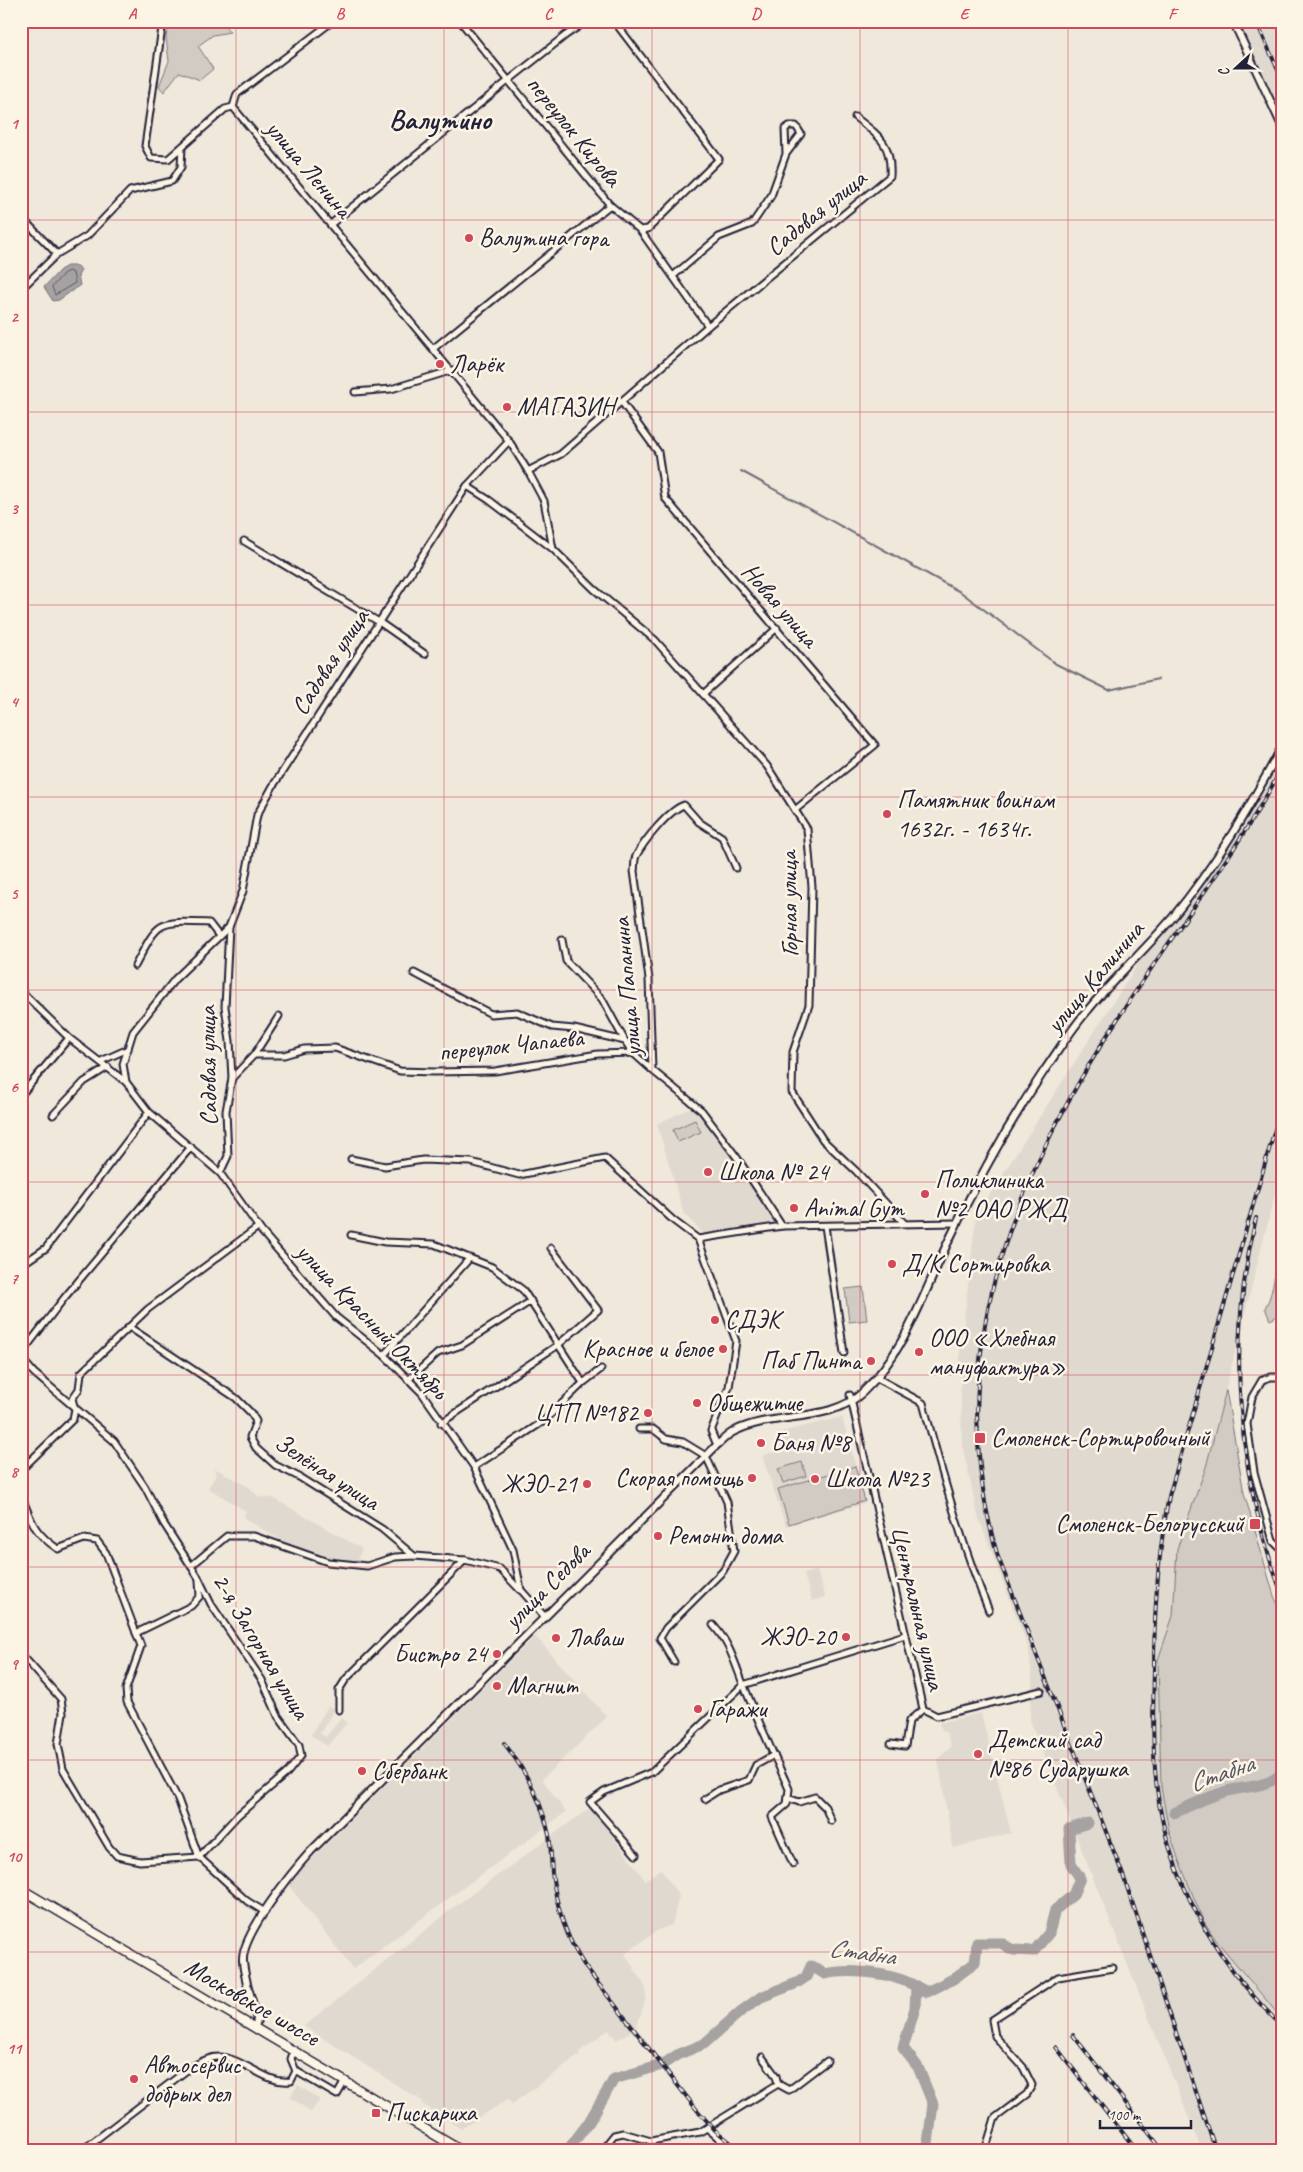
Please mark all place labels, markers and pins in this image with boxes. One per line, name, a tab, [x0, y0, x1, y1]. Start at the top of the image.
place label: Валутина гора	[479, 222, 611, 254]
marker: Валутина гора	[463, 232, 475, 244]
place label: Ларёк	[450, 348, 506, 380]
marker: Ларёк	[434, 358, 446, 370]
place label: МАГАЗИН	[517, 391, 618, 423]
marker: МАГАЗИН	[501, 401, 513, 413]
place label: Памятник воинам 1632г. - 1634г.	[897, 784, 1055, 845]
marker: Памятник воинам 1632г. - 1634г.	[881, 808, 893, 820]
place label: Школа № 24	[718, 1156, 831, 1188]
place label: Поликлиника №2 ОАО РЖД	[935, 1164, 1069, 1225]
marker: Школа № 24	[702, 1166, 714, 1178]
marker: Поликлиника №2 ОАО РЖД	[919, 1188, 931, 1200]
place label: Animal Gym	[804, 1192, 906, 1224]
marker: Animal Gym	[788, 1202, 800, 1214]
place label: Д/К Сортировка	[902, 1248, 1052, 1280]
marker: Д/К Сортировка	[886, 1258, 898, 1270]
place label: СДЭК	[725, 1304, 784, 1336]
marker: СДЭК	[709, 1314, 721, 1326]
place label: ООО «Хлебная мануфактура»	[929, 1322, 1066, 1383]
place label: Красное и белое	[583, 1333, 715, 1365]
marker: Красное и белое	[717, 1343, 729, 1355]
place label: Паб Пинта	[761, 1345, 864, 1377]
marker: ООО «Хлебная мануфактура»	[913, 1346, 925, 1358]
marker: Паб Пинта	[865, 1355, 877, 1367]
place label: Общежитие	[707, 1387, 804, 1419]
place label: ЦТП №182	[535, 1397, 640, 1429]
marker: Общежитие	[691, 1397, 703, 1409]
marker: ЦТП №182	[642, 1407, 654, 1419]
place label: Смоленск-Сортировочный	[991, 1422, 1211, 1454]
place label: Баня №8	[771, 1427, 853, 1459]
marker: Смоленск-Сортировочный	[973, 1431, 987, 1445]
marker: Баня №8	[755, 1437, 767, 1449]
place label: Скорая помощь	[615, 1462, 744, 1494]
place label: Школа №23	[825, 1463, 931, 1495]
place label: ЖЭО-21	[501, 1468, 579, 1500]
marker: Скорая помощь	[746, 1472, 758, 1484]
marker: Школа №23	[809, 1473, 821, 1485]
marker: ЖЭО-21	[581, 1478, 593, 1490]
place label: Смоленск-Белорусский	[1056, 1508, 1246, 1540]
marker: Смоленск-Белорусский	[1248, 1517, 1262, 1531]
place label: Ремонт дома	[668, 1520, 784, 1552]
marker: Ремонт дома	[652, 1530, 664, 1542]
place label: ЖЭО-20	[760, 1621, 838, 1653]
place label: Лаваш	[566, 1622, 625, 1654]
marker: ЖЭО-20	[840, 1631, 852, 1643]
marker: Лаваш	[550, 1632, 562, 1644]
place label: Бистро 24	[394, 1638, 490, 1670]
marker: Бистро 24	[491, 1648, 503, 1660]
place label: Магнит	[507, 1670, 579, 1702]
marker: Магнит	[491, 1680, 503, 1692]
place label: Гаражи	[708, 1693, 768, 1725]
marker: Гаражи	[692, 1703, 704, 1715]
place label: Детский сад №86 Сударушка	[988, 1724, 1130, 1785]
marker: Детский сад №86 Сударушка	[972, 1748, 984, 1760]
place label: Сбербанк	[372, 1755, 448, 1787]
marker: Сбербанк	[356, 1765, 368, 1777]
place label: Автосервис добрых дел	[144, 2049, 241, 2110]
marker: Автосервис добрых дел	[128, 2073, 140, 2085]
place label: Пискариха	[386, 2097, 479, 2129]
marker: Пискариха	[370, 2107, 382, 2119]

